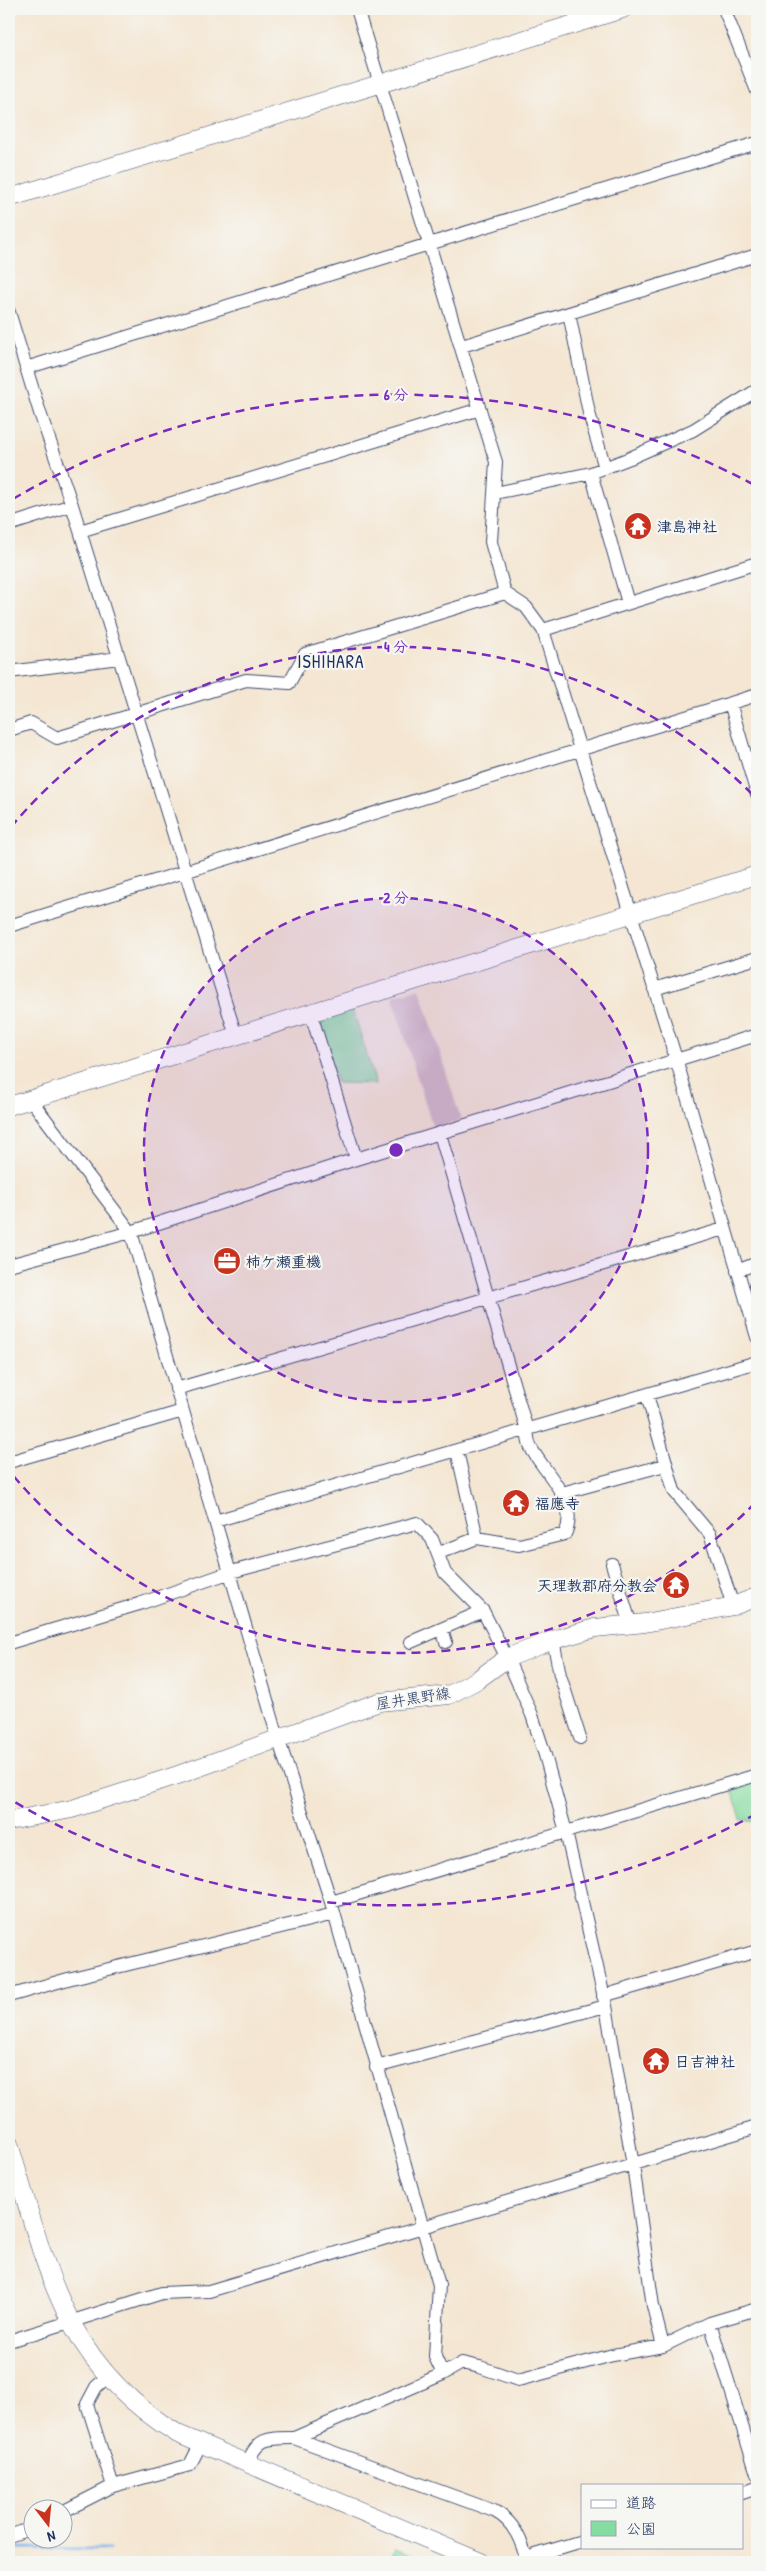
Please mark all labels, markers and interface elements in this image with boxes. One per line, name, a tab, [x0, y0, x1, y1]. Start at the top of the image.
text: 6 分	[384, 384, 408, 405]
temple icon: 津島神社	[623, 511, 653, 541]
place label: 津島神社	[657, 516, 717, 537]
text: 4 分	[384, 636, 408, 657]
district label: ISHIHARA	[297, 649, 365, 674]
text: 2 分	[383, 887, 409, 908]
centre of rings	[387, 1141, 405, 1159]
office icon: 柿ケ瀬重機	[212, 1246, 242, 1276]
place label: 柿ケ瀬重機	[246, 1251, 321, 1272]
temple icon: 福應寺	[501, 1488, 531, 1518]
place label: 福應寺	[535, 1493, 580, 1514]
temple icon: 天理教郡府分教会	[661, 1570, 691, 1600]
place label: 天理教郡府分教会	[537, 1575, 657, 1596]
street label: 屋井黒野線	[374, 1682, 452, 1714]
temple icon: 日吉神社	[641, 2046, 671, 2076]
place label: 日吉神社	[675, 2051, 735, 2072]
legend	[581, 2484, 744, 2548]
text: 道路	[626, 2492, 656, 2513]
north arrow	[22, 2498, 72, 2548]
text: 公園	[626, 2518, 656, 2539]
text: N	[45, 2527, 58, 2547]

